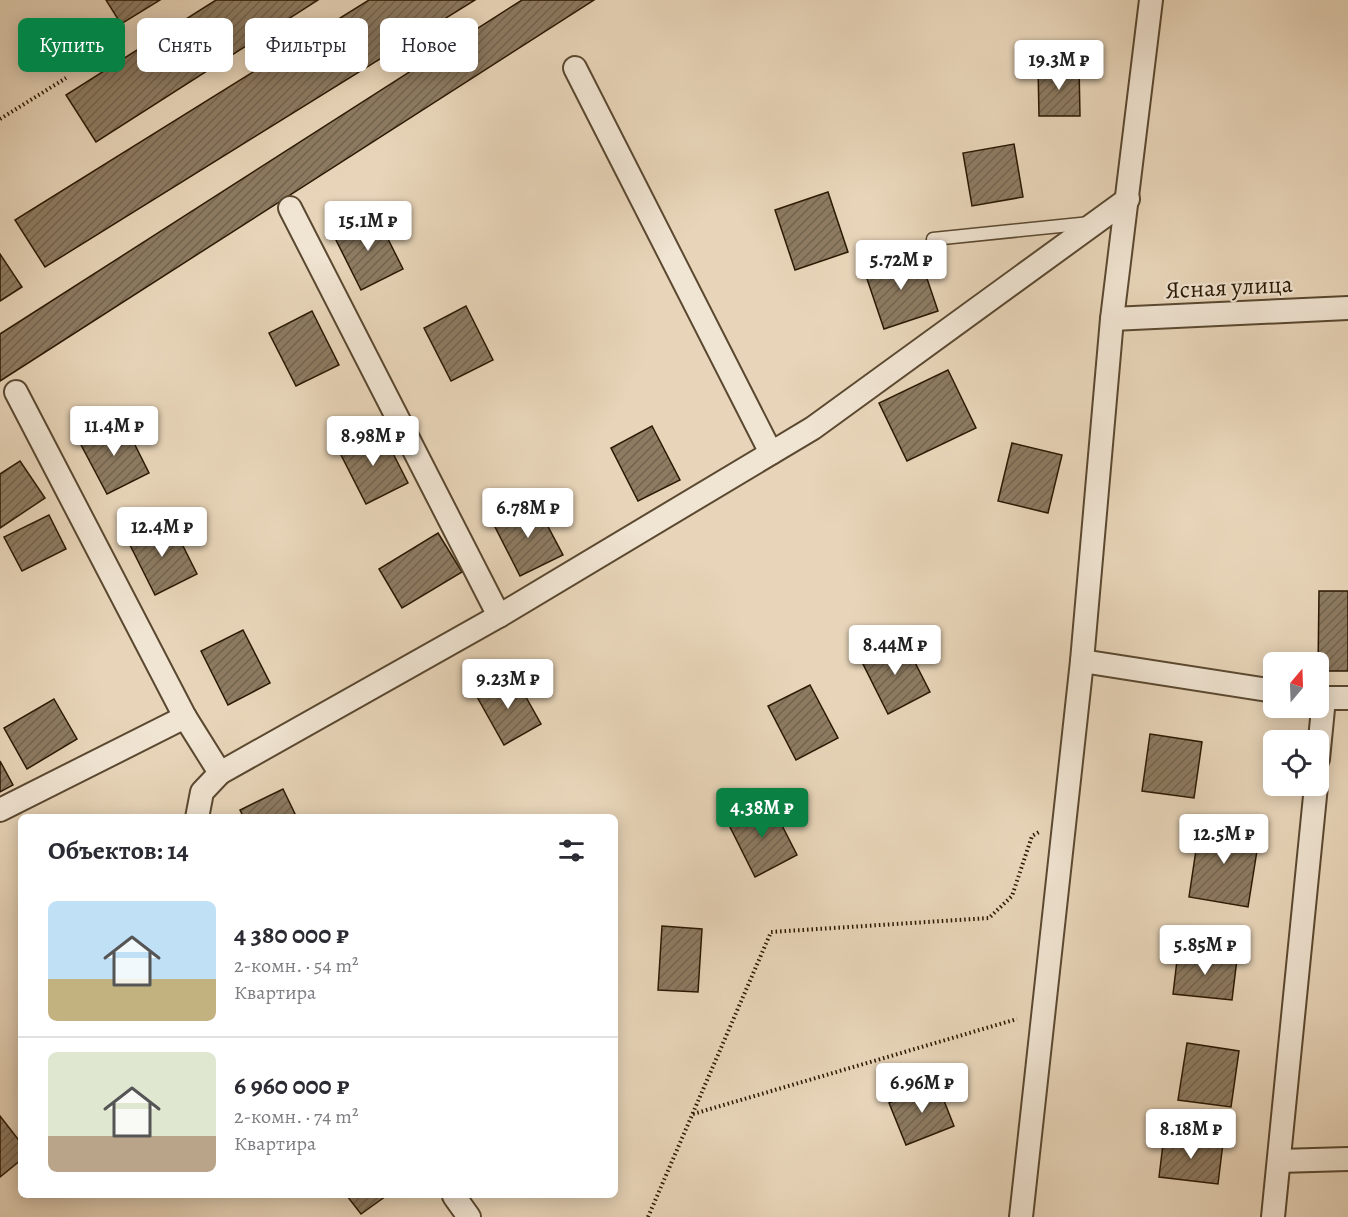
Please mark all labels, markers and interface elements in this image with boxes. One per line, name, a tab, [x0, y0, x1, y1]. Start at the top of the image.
chip: Купить	[18, 18, 125, 72]
chip: Снять	[137, 18, 233, 72]
chip: Фильтры	[245, 18, 368, 72]
chip: Новое	[380, 18, 478, 72]
pin: 19.3M ₽	[1004, 40, 1114, 91]
text: 19.3M ₽	[1029, 46, 1089, 73]
pin: 15.1M ₽	[313, 201, 423, 252]
text: 15.1M ₽	[339, 207, 397, 234]
pin: 5.72M ₽	[846, 240, 956, 291]
text: 5.72M ₽	[870, 246, 932, 273]
street label: Ясная улица	[1165, 268, 1293, 306]
pin: 11.4M ₽	[59, 406, 169, 457]
text: 11.4M ₽	[84, 412, 144, 439]
pin: 8.98M ₽	[318, 416, 428, 467]
text: 8.98M ₽	[341, 422, 405, 449]
pin: 6.78M ₽	[473, 488, 583, 539]
text: 6.78M ₽	[496, 494, 560, 521]
pin: 12.4M ₽	[107, 507, 217, 558]
text: 12.4M ₽	[131, 513, 193, 540]
pin: 8.44M ₽	[840, 625, 950, 676]
text: 8.44M ₽	[863, 631, 927, 658]
north arrow	[1263, 652, 1329, 718]
map controls	[1263, 652, 1329, 796]
pin: 9.23M ₽	[453, 659, 563, 710]
text: 9.23M ₽	[476, 665, 540, 692]
button: locate	[1263, 730, 1329, 796]
pin: 4.38M ₽	[707, 788, 817, 839]
text: 4.38M ₽	[730, 794, 794, 821]
pin: 12.5M ₽	[1169, 814, 1279, 865]
text: 12.5M ₽	[1193, 820, 1255, 847]
text: Объектов: 14	[48, 833, 189, 868]
icon: filters	[555, 834, 588, 867]
text: 4 380 000 ₽	[234, 917, 349, 952]
icon: home	[96, 925, 168, 997]
pin: 5.85M ₽	[1150, 925, 1260, 976]
text: 5.85M ₽	[1174, 931, 1236, 958]
text: 2-комн. · 54 m²	[234, 952, 359, 979]
text: Квартира	[234, 979, 316, 1006]
pin: 6.96M ₽	[867, 1063, 977, 1114]
text: 6 960 000 ₽	[234, 1068, 349, 1103]
text: 6.96M ₽	[890, 1069, 954, 1096]
icon: home	[96, 1076, 168, 1148]
text: 2-комн. · 74 m²	[234, 1103, 358, 1130]
pin: 8.18M ₽	[1136, 1109, 1246, 1160]
text: 8.18M ₽	[1160, 1115, 1222, 1142]
text: Квартира	[234, 1130, 316, 1157]

